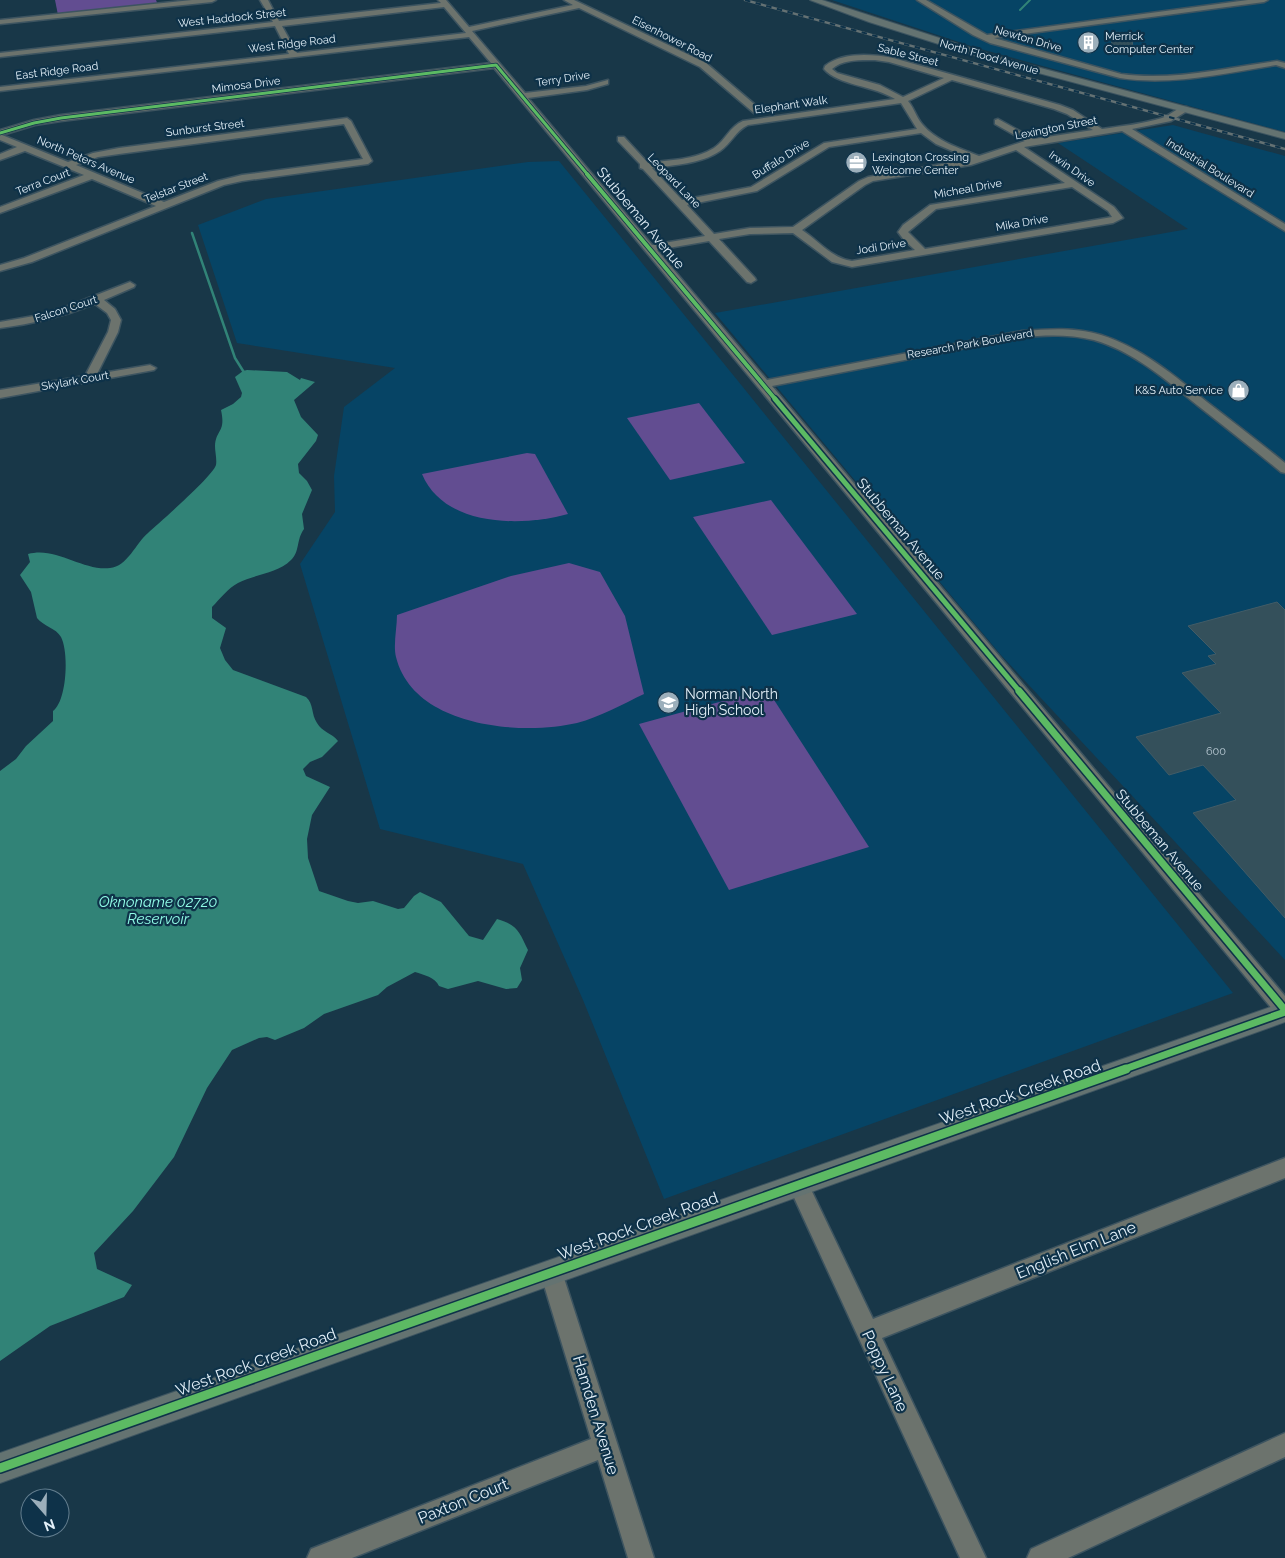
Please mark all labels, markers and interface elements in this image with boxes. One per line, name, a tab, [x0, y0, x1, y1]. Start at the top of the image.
street label: West Haddock Street	[177, 6, 287, 30]
street label: Eisenhower Road	[630, 13, 714, 65]
street label: Newton Drive	[993, 23, 1064, 55]
building icon: Merrick Computer Center	[1077, 30, 1101, 54]
place label: Merrick Computer Center	[1105, 30, 1193, 56]
street label: West Ridge Road	[248, 32, 337, 56]
street label: North Flood Avenue	[938, 37, 1040, 77]
street label: Sable Street	[876, 41, 940, 69]
street label: East Ridge Road	[15, 59, 99, 83]
street label: Terry Drive	[535, 68, 591, 90]
street label: Mimosa Drive	[211, 74, 282, 96]
street label: Elephant Walk	[754, 93, 828, 117]
street label: Lexington Street	[1014, 114, 1099, 142]
street label: Sunburst Street	[165, 117, 245, 139]
street label: North Peters Avenue	[35, 133, 137, 187]
street label: Buffalo Drive	[750, 136, 812, 182]
street label: Industrial Boulevard	[1164, 136, 1256, 200]
street label: Irwin Drive	[1046, 148, 1098, 190]
street label: Leopard Lane	[645, 151, 704, 211]
office icon: Lexington Crossing Welcome Center	[844, 151, 868, 175]
place label: Lexington Crossing Welcome Center	[872, 151, 969, 177]
street label: Stubbeman Avenue	[594, 164, 688, 272]
street label: Terra Court	[14, 166, 72, 198]
street label: Telstar Street	[142, 170, 210, 206]
street label: Micheal Drive	[933, 177, 1003, 201]
street label: Mika Drive	[995, 212, 1050, 234]
street label: Jodi Drive	[855, 237, 907, 257]
street label: Falcon Court	[33, 293, 99, 325]
street label: Research Park Boulevard	[906, 327, 1034, 361]
street label: Skylark Court	[40, 369, 110, 393]
shop icon: K&S Auto Service	[1227, 378, 1251, 402]
place label: K&S Auto Service	[1135, 384, 1224, 397]
street label: Stubbeman Avenue	[854, 475, 948, 583]
place label: Norman North High School	[685, 686, 778, 718]
school or university icon: Norman North High School	[657, 690, 681, 714]
house number: 600	[1206, 745, 1226, 758]
street label: Stubbeman Avenue	[1113, 786, 1207, 894]
water label: Oknoname 02720 Reservoir	[99, 893, 217, 928]
street label: West Rock Creek Road	[937, 1055, 1103, 1129]
street label: West Rock Creek Road	[555, 1188, 721, 1264]
street label: English Elm Lane	[1013, 1217, 1139, 1283]
street label: West Rock Creek Road	[173, 1324, 339, 1400]
street label: Poppy Lane	[858, 1327, 912, 1415]
street label: Hamden Avenue	[569, 1353, 623, 1477]
street label: Paxton Court	[415, 1474, 512, 1528]
north arrow	[20, 1488, 70, 1538]
text: N	[42, 1516, 57, 1535]

